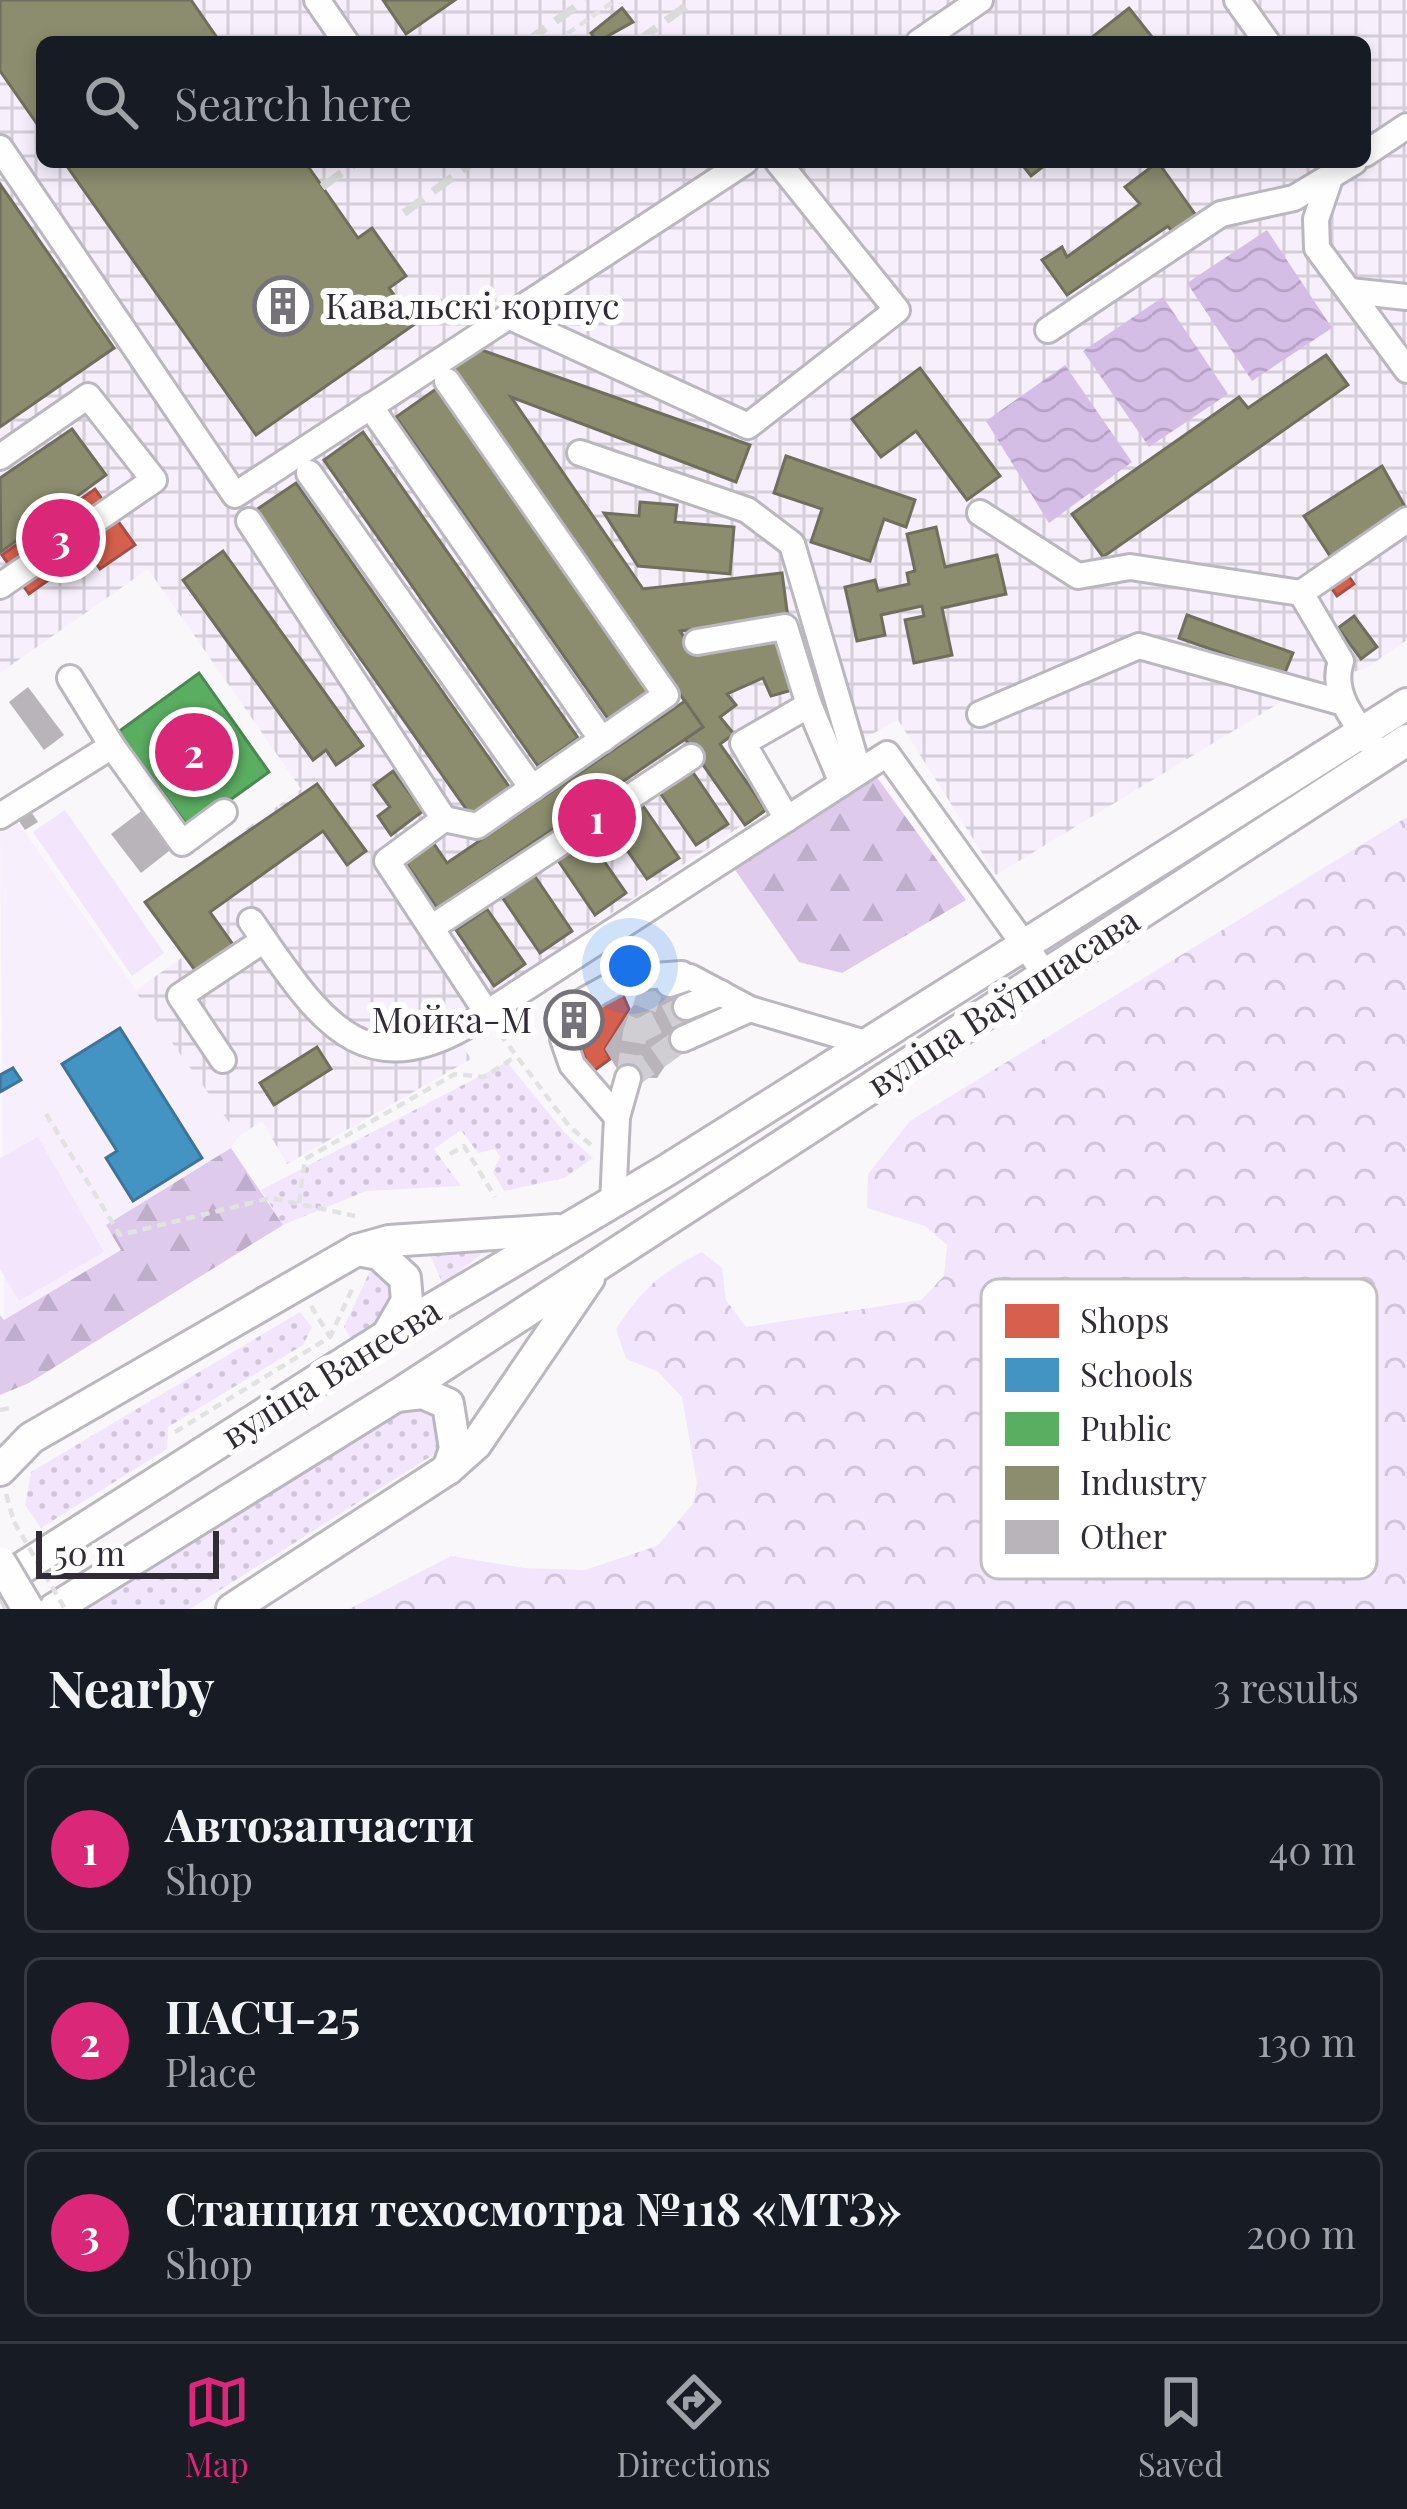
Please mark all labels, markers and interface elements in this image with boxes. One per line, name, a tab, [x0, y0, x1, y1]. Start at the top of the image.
search box	[36, 36, 1371, 168]
icon: search	[78, 69, 144, 135]
text: Search here	[174, 72, 412, 132]
building icon: Кавальскі корпус	[252, 275, 314, 337]
place label: Кавальскі корпус	[325, 280, 619, 328]
pin: 3	[22, 493, 100, 583]
pin: 2	[155, 707, 233, 797]
pin: 1	[558, 773, 636, 863]
street label: вуліца Ваўпшасава	[857, 894, 1147, 1106]
your location	[600, 936, 660, 996]
building icon: Мойка-М	[543, 989, 605, 1051]
place label: Мойка-М	[372, 994, 532, 1042]
legend	[981, 1279, 1377, 1579]
street label: вуліца Ванеева	[211, 1285, 449, 1458]
text: Shops	[1080, 1297, 1169, 1341]
text: Schools	[1080, 1351, 1193, 1395]
text: Public	[1080, 1405, 1172, 1449]
text: Industry	[1080, 1459, 1207, 1503]
text: Other	[1080, 1513, 1167, 1557]
scale bar	[36, 1525, 219, 1578]
text: 50 m	[54, 1530, 125, 1574]
text: Nearby	[48, 1653, 214, 1721]
text: 3 results	[1213, 1661, 1359, 1713]
text: Автозапчасти	[165, 1793, 474, 1853]
text: 1	[83, 1823, 97, 1875]
text: 40 m	[1269, 1823, 1356, 1875]
text: Shop	[165, 1853, 253, 1905]
text: ПАСЧ-25	[165, 1985, 360, 2045]
text: 2	[80, 2015, 100, 2067]
text: 130 m	[1257, 2015, 1356, 2067]
text: Place	[165, 2045, 257, 2097]
text: Станция техосмотра №118 «МТЗ»	[165, 2177, 902, 2237]
text: 3	[80, 2207, 100, 2259]
text: 200 m	[1246, 2207, 1356, 2259]
text: Shop	[165, 2237, 253, 2289]
tab: Map	[184, 2369, 250, 2485]
tab: Directions	[617, 2369, 771, 2485]
tab: Saved	[1138, 2369, 1224, 2485]

